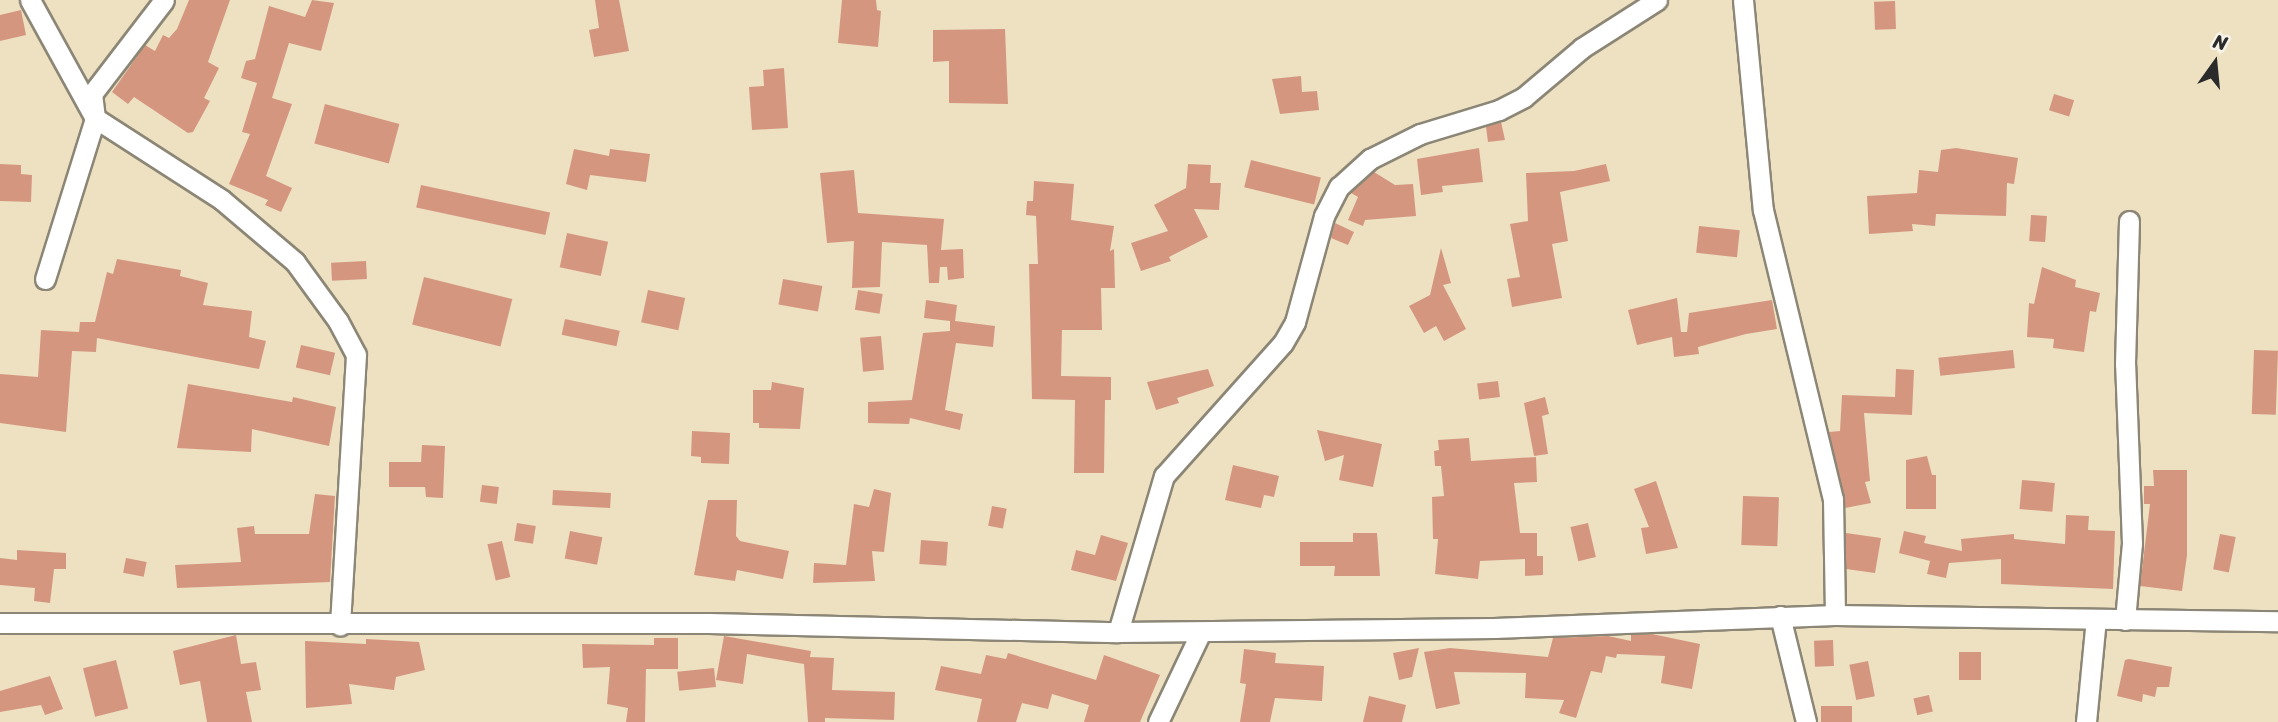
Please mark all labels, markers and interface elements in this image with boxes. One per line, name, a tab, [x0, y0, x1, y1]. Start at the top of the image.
text: N	[2210, 25, 2231, 60]
north arrow	[2180, 28, 2250, 98]

